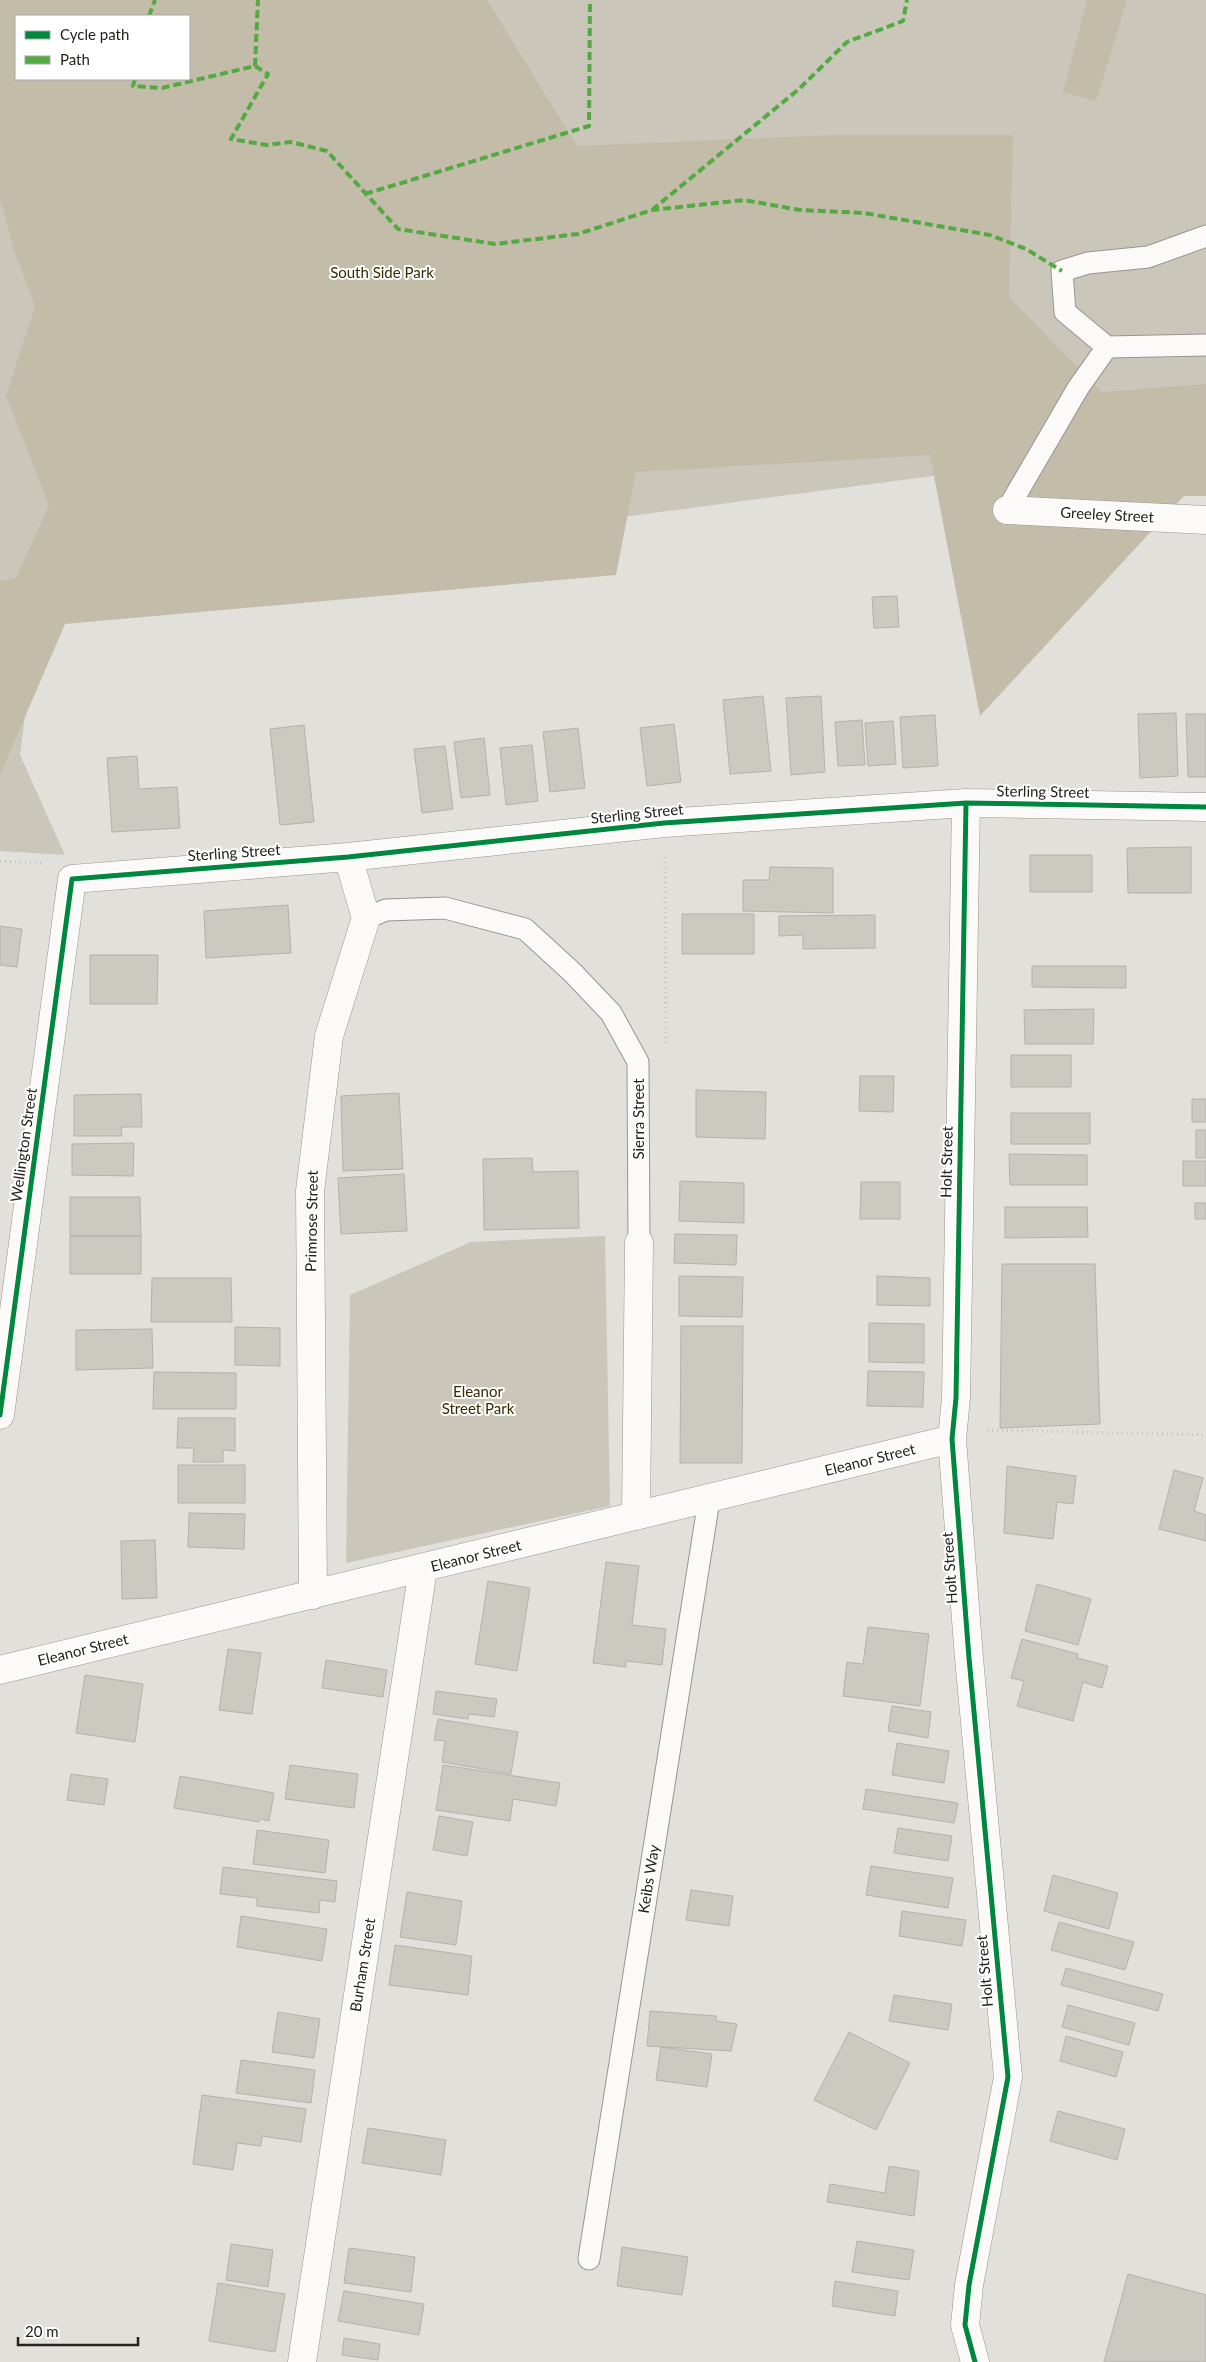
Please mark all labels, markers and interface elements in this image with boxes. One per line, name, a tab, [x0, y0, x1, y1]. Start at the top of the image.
legend	[15, 15, 190, 80]
text: Cycle path	[60, 25, 129, 43]
text: Path	[60, 50, 90, 68]
park label: South Side Park	[330, 263, 434, 281]
street label: Greeley Street	[1060, 503, 1155, 525]
street label: Sterling Street	[996, 781, 1090, 801]
street label: Sterling Street	[590, 799, 685, 827]
street label: Sterling Street	[187, 840, 282, 864]
street label: Sierra Street	[629, 1078, 647, 1160]
street label: Wellington Street	[6, 1086, 40, 1203]
street label: Holt Street	[936, 1125, 956, 1198]
street label: Primrose Street	[301, 1169, 321, 1272]
park label: Eleanor Street Park	[442, 1382, 515, 1417]
street label: Eleanor Street	[823, 1439, 918, 1479]
street label: Holt Street	[937, 1531, 960, 1605]
street label: Eleanor Street	[429, 1535, 524, 1575]
street label: Eleanor Street	[36, 1629, 131, 1669]
street label: Keibs Way	[634, 1843, 662, 1914]
street label: Burham Street	[346, 1916, 378, 2013]
street label: Holt Street	[972, 1934, 996, 2008]
scale bar	[18, 2314, 138, 2346]
text: 20 m	[25, 2322, 59, 2340]

